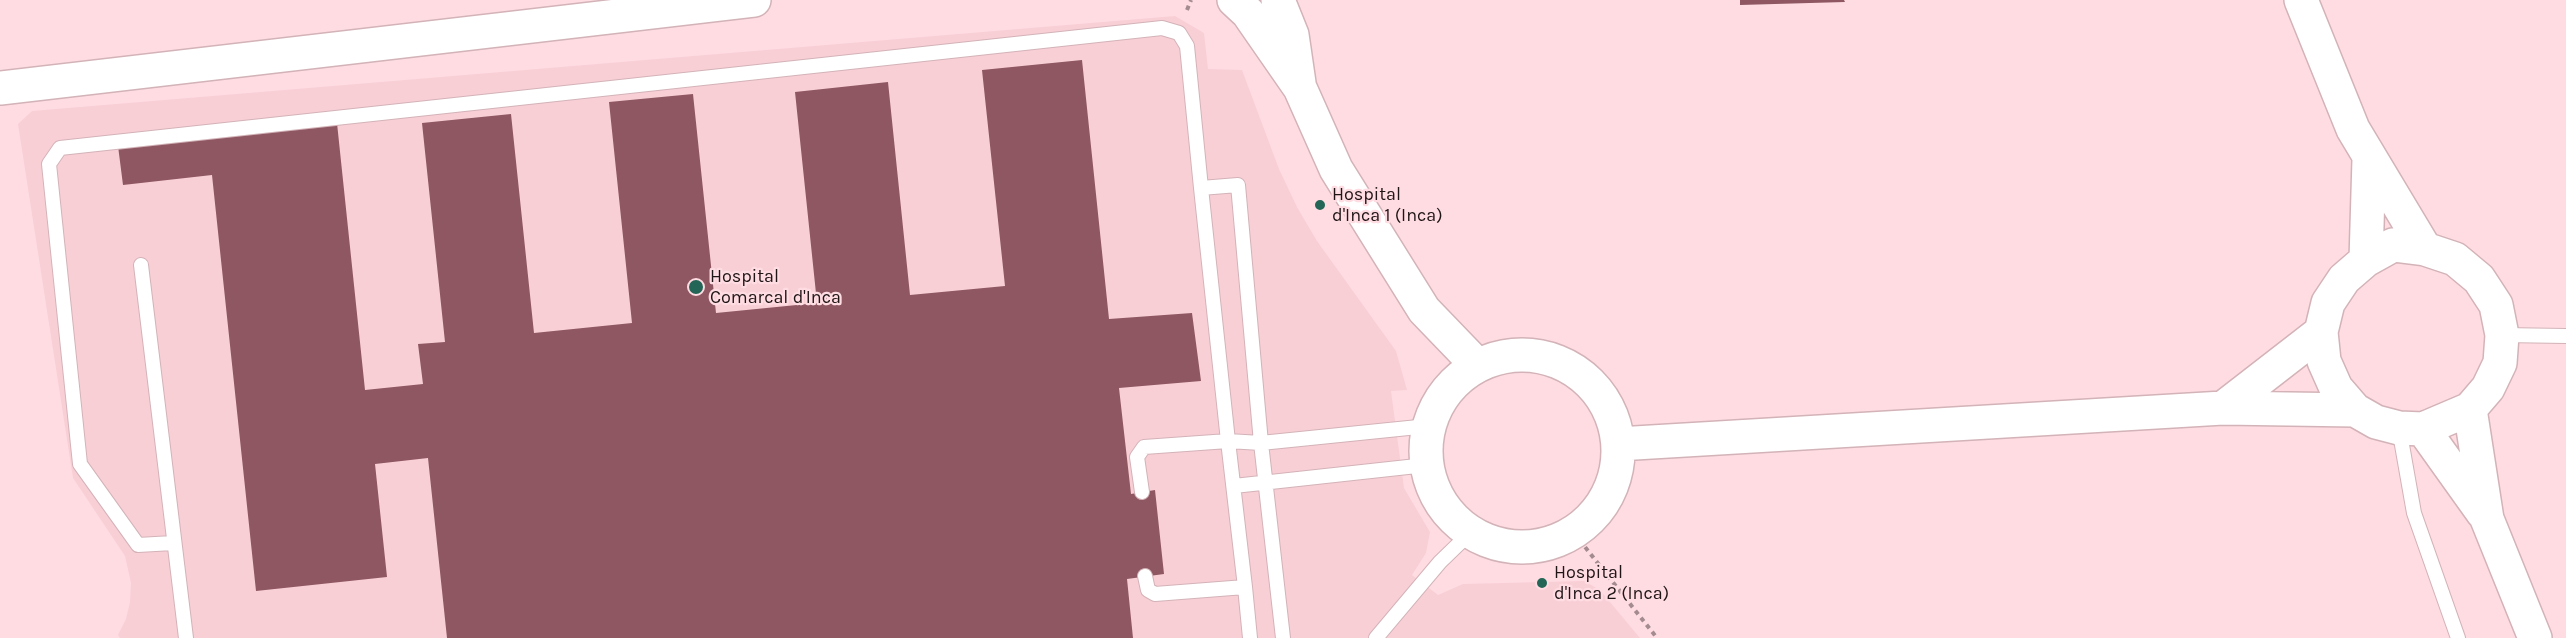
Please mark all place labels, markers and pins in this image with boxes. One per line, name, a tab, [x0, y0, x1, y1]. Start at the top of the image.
place label: Hospital d'Inca 1 (Inca)	[1332, 184, 1443, 226]
marker: Hospital d'Inca 1 (Inca)	[1313, 198, 1327, 212]
place label: Hospital Comarcal d'Inca	[710, 266, 841, 308]
marker: Hospital Comarcal d'Inca	[687, 278, 705, 296]
place label: Hospital d'Inca 2 (Inca)	[1554, 562, 1669, 604]
marker: Hospital d'Inca 2 (Inca)	[1535, 576, 1549, 590]

